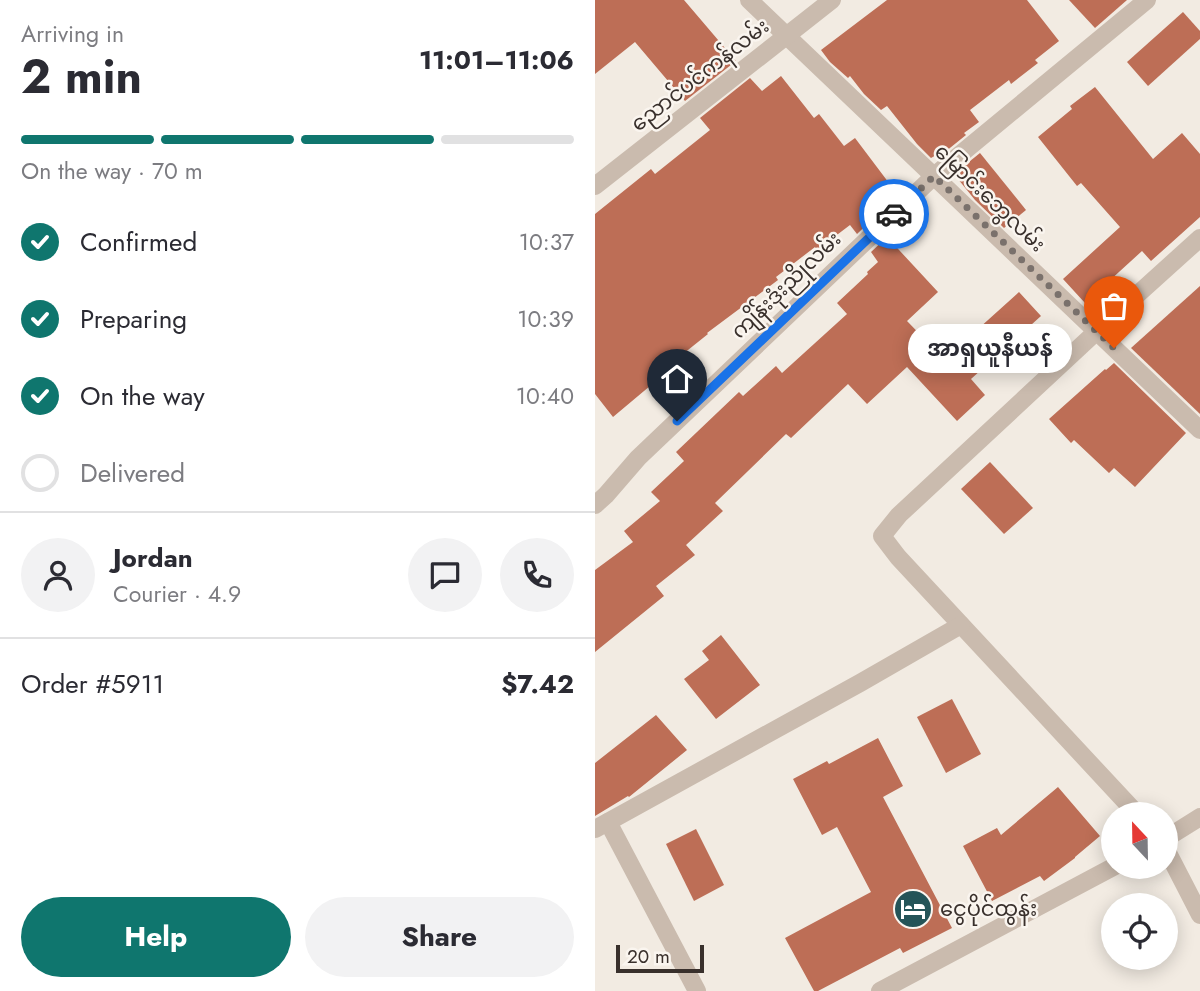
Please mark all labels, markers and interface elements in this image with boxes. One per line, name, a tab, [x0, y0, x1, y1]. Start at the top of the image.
street label: ညောင်ပင်ကန်လမ်း	[624, 11, 777, 140]
text: Arriving in	[21, 17, 124, 51]
text: 11:01–11:06	[419, 41, 574, 79]
text: 2 min	[21, 44, 142, 110]
street label: မြောင်းဘွေလမ်း	[926, 136, 1053, 260]
text: On the way · 70 m	[21, 154, 203, 188]
courier	[859, 179, 929, 249]
icon: car	[875, 195, 913, 233]
icon: check	[21, 223, 59, 261]
text: Confirmed	[80, 223, 197, 261]
street label: ကျိန်းဒုံးညိုလမ်း	[724, 224, 850, 348]
text: 10:37	[519, 225, 574, 259]
pin	[1084, 276, 1144, 348]
icon: bag	[1095, 287, 1133, 325]
icon: check	[21, 300, 59, 338]
text: Preparing	[80, 300, 187, 338]
text: 10:39	[517, 302, 574, 336]
callout: အာရှယူနီယန်	[907, 324, 1072, 372]
text: အာရှယူနီယန်	[927, 331, 1053, 365]
pin	[647, 349, 707, 421]
icon: home	[658, 360, 696, 398]
icon: check	[21, 377, 59, 415]
text: On the way	[80, 377, 205, 415]
text: 10:40	[516, 379, 574, 413]
text: Delivered	[80, 454, 185, 492]
button: person	[21, 538, 95, 612]
button: chat	[408, 538, 482, 612]
button: phone	[500, 538, 574, 612]
text: Jordan	[113, 539, 193, 577]
text: Courier · 4.9	[113, 577, 241, 611]
text: Order #5911	[21, 665, 164, 703]
text: $7.42	[501, 665, 574, 703]
north arrow	[1101, 802, 1178, 878]
map controls	[1101, 802, 1178, 970]
hotel icon: ငွေပိုင်ထွန်း	[892, 888, 934, 930]
place label: ငွေပိုင်ထွန်း	[940, 893, 1037, 926]
button: locate	[1101, 893, 1178, 970]
button: Help	[21, 897, 291, 977]
button: Share	[305, 897, 574, 977]
scale bar	[616, 942, 703, 974]
text: 20 m	[627, 943, 670, 970]

